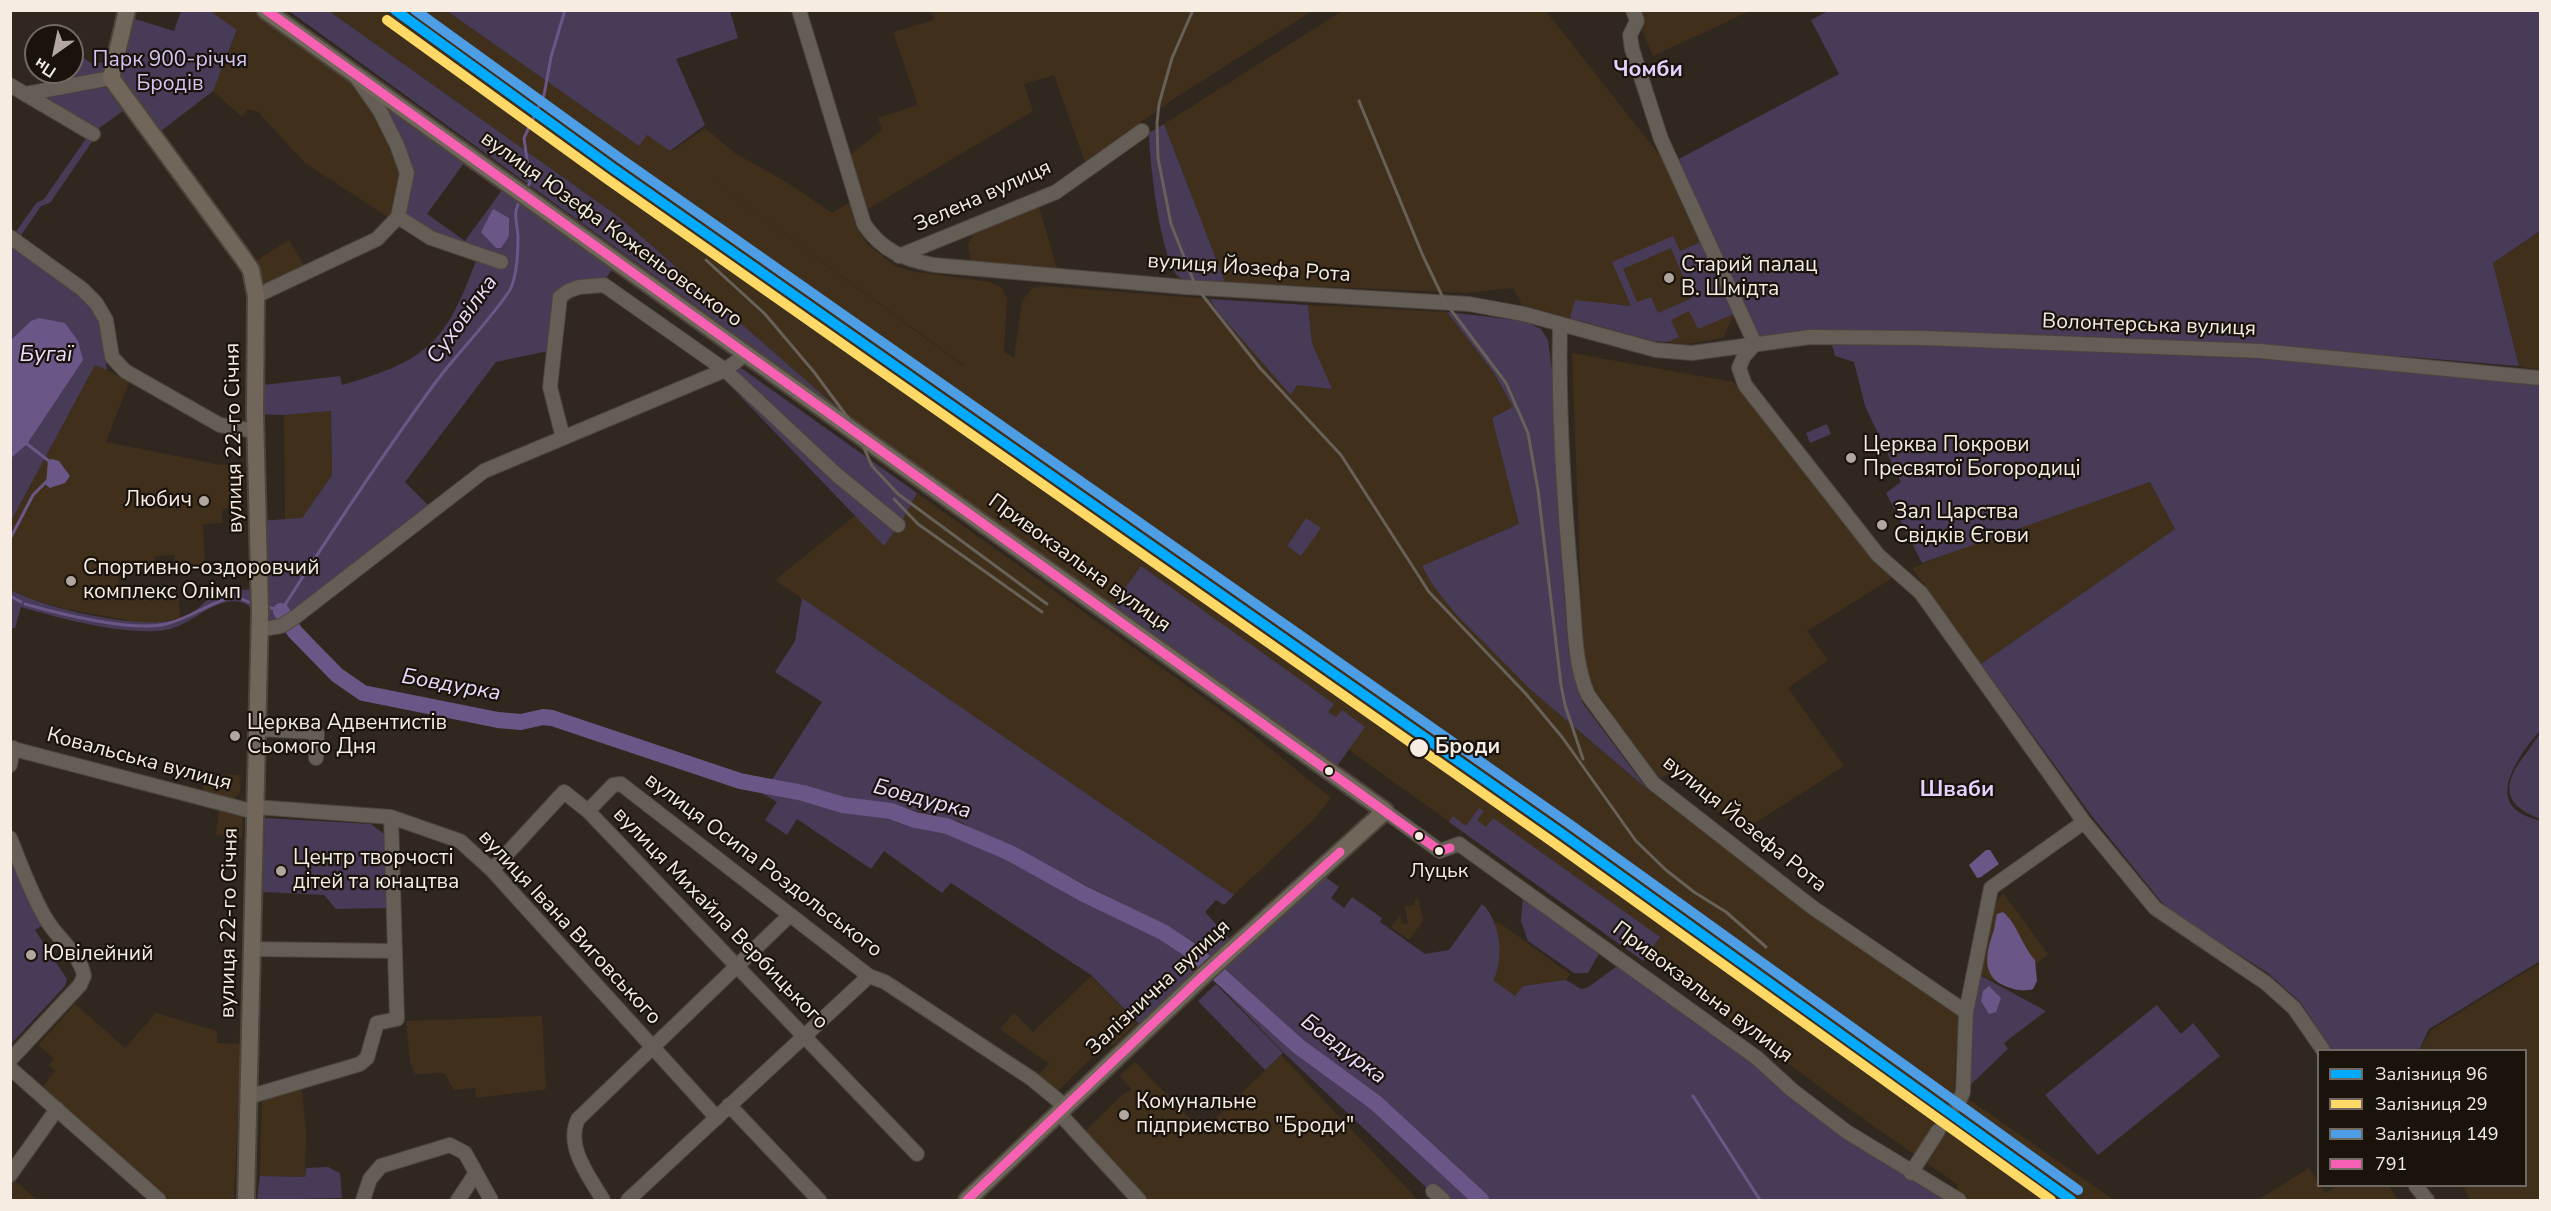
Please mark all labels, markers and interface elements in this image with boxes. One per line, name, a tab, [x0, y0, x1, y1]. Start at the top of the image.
north arrow	[24, 24, 84, 84]
park label: Парк 900-річчя Бродів	[93, 48, 247, 98]
text: Пн	[30, 52, 61, 83]
district label: Чомби	[1613, 58, 1683, 84]
street label: вулиця Юзефа Коженьовського	[475, 127, 747, 333]
street label: Зелена вулиця	[911, 156, 1055, 238]
street label: вулиця Йозефа Рота	[1147, 249, 1351, 289]
place label: Старий палац В. Шмідта	[1681, 253, 1818, 303]
water label: Суховілка	[422, 270, 504, 370]
marker: Старий палац В. Шмідта	[1662, 271, 1676, 285]
street label: Волонтерська вулиця	[2041, 310, 2257, 342]
water label: Бугаї	[20, 343, 72, 369]
street label: вулиця 22-го Січня	[221, 343, 249, 533]
place label: Церква Покрови Пресвятої Богородиці	[1863, 433, 2081, 483]
marker: Церква Покрови Пресвятої Богородиці	[1844, 451, 1858, 465]
place label: Любич	[125, 488, 192, 514]
street label: Привокзальна вулиця	[983, 489, 1175, 639]
marker: Любич	[197, 494, 211, 508]
place label: Зал Царства Свідків Єгови	[1894, 500, 2029, 550]
marker: Зал Царства Свідків Єгови	[1875, 518, 1889, 532]
place label: Спортивно-оздоровчий комплекс Олімп	[83, 556, 319, 606]
marker: Спортивно-оздоровчий комплекс Олімп	[64, 574, 78, 588]
water label: Бовдурка	[399, 664, 503, 708]
place label: Церква Адвентистів Сьомого Дня	[247, 711, 447, 761]
street label: Ковальська вулиця	[44, 723, 234, 797]
marker: Церква Адвентистів Сьомого Дня	[228, 729, 242, 743]
place label: Броди	[1435, 735, 1500, 761]
marker: Броди	[1408, 737, 1430, 759]
street label: вулиця Йозефа Рота	[1657, 751, 1831, 899]
unlabelled marker	[1323, 765, 1335, 777]
street label: вулиця Осипа Роздольського	[639, 768, 887, 964]
water label: Бовдурка	[870, 774, 974, 826]
district label: Шваби	[1920, 778, 1994, 804]
street label: вулиця Михайла Вербицького	[607, 803, 833, 1035]
street label: вулиця Івана Виговського	[472, 825, 666, 1031]
street label: вулиця 22-го Січня	[216, 828, 244, 1018]
unlabelled marker	[1413, 830, 1425, 842]
marker: Луцьк	[1433, 845, 1445, 857]
place label: Центр творчості дітей та юнацтва	[293, 846, 459, 896]
place label: Луцьк	[1410, 860, 1468, 884]
marker: Центр творчості дітей та юнацтва	[274, 864, 288, 878]
street label: Залізнична вулиця	[1082, 915, 1236, 1061]
street label: Привокзальна вулиця	[1607, 917, 1797, 1069]
place label: Ювілейний	[43, 942, 153, 968]
marker: Ювілейний	[24, 948, 38, 962]
water label: Бовдурка	[1295, 1009, 1391, 1091]
legend	[2317, 1049, 2527, 1187]
text: Залізниця 96	[2375, 1062, 2488, 1086]
place label: Комунальне підприємство "Броди"	[1136, 1090, 1354, 1140]
text: Залізниця 29	[2375, 1092, 2488, 1116]
marker: Комунальне підприємство "Броди"	[1117, 1108, 1131, 1122]
text: Залізниця 149	[2375, 1122, 2498, 1146]
text: 791	[2375, 1152, 2407, 1176]

